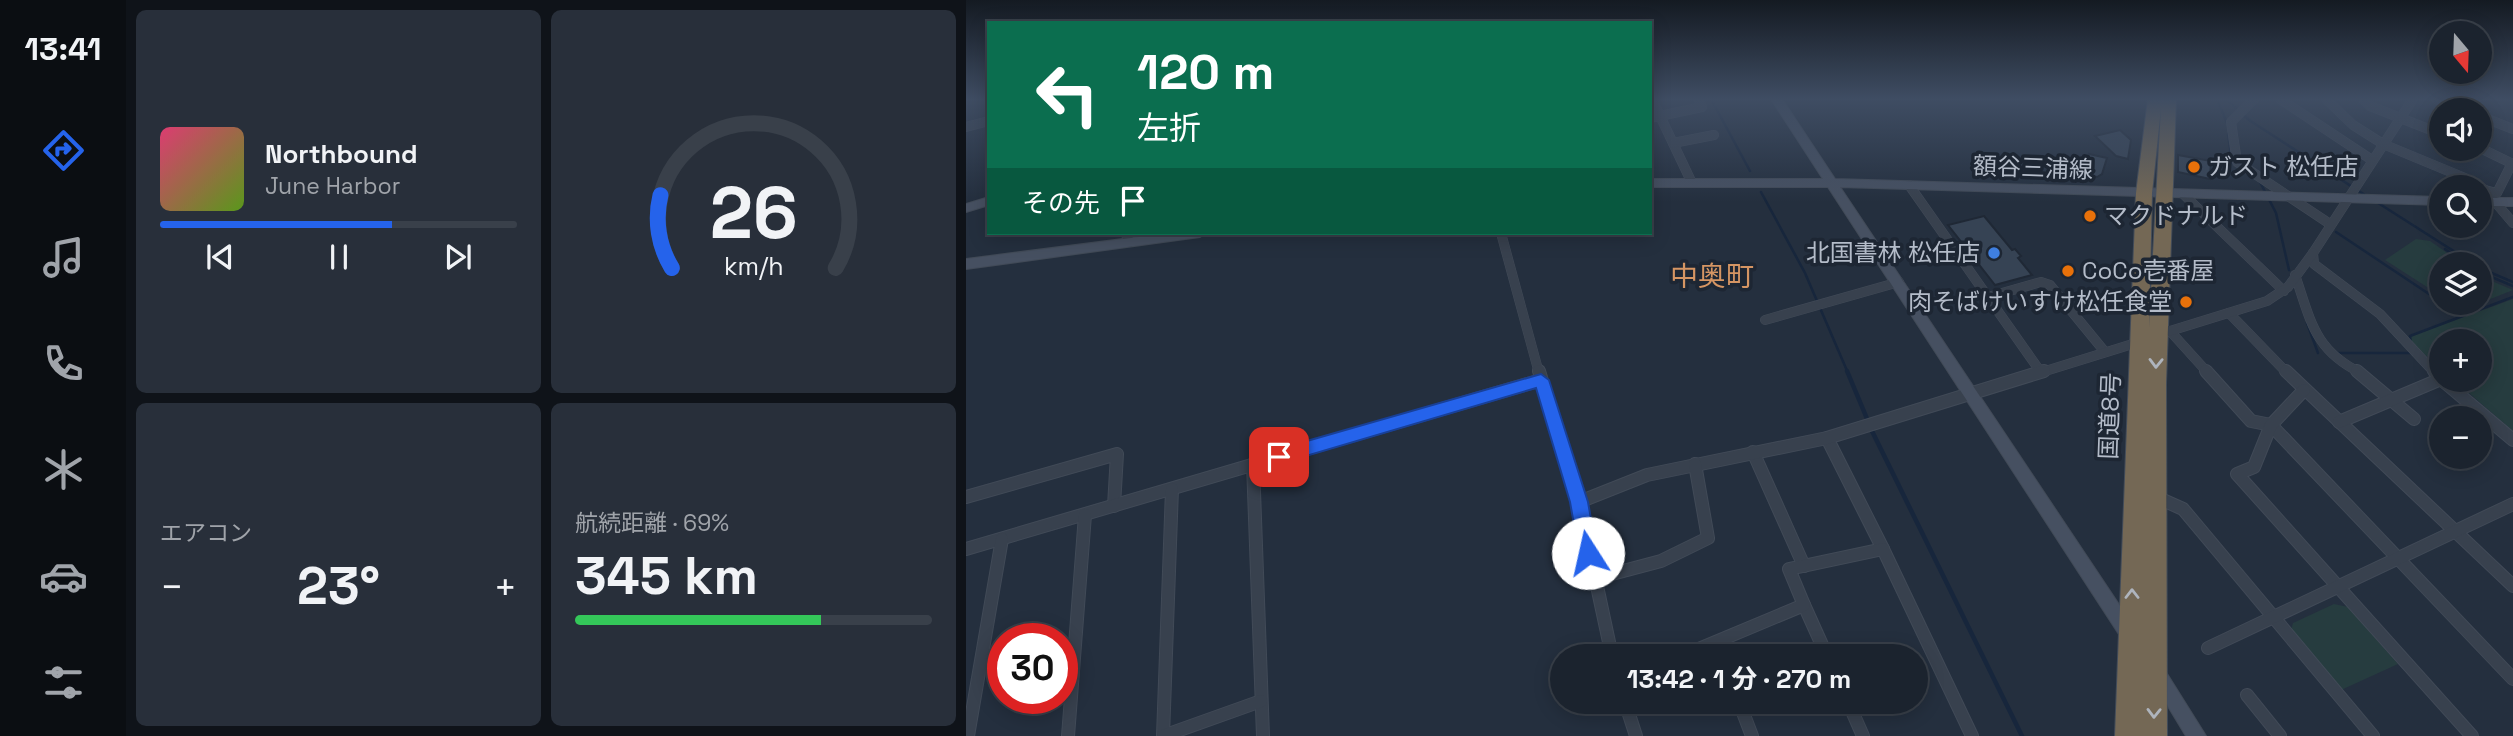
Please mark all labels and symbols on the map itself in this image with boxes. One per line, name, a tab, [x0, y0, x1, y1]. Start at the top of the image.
north arrow	[2429, 21, 2492, 84]
street label: 額谷三浦線	[1973, 150, 2094, 185]
place label: ガスト 松任店	[2208, 151, 2358, 182]
marker: ガスト 松任店	[2186, 159, 2202, 175]
place label: マクドナルド	[2104, 200, 2248, 231]
marker: マクドナルド	[2082, 208, 2098, 224]
place label: 北国書林 松任店	[1806, 237, 1980, 268]
marker: 北国書林 松任店	[1986, 245, 2002, 261]
place label: CoCo壱番屋	[2082, 255, 2214, 286]
district label: 中奥町	[1670, 258, 1754, 294]
marker: CoCo壱番屋	[2060, 263, 2076, 279]
place label: 肉そばけいすけ松任食堂	[1908, 286, 2172, 317]
marker: 肉そばけいすけ松任食堂	[2178, 294, 2194, 310]
one-way arrow	[2149, 358, 2164, 369]
street label: 国道8号	[2092, 372, 2127, 460]
pin	[1249, 427, 1309, 487]
position arrow	[1551, 516, 1625, 590]
one-way arrow	[2124, 589, 2140, 599]
speed limit sign: 30	[987, 623, 1078, 714]
one-way arrow	[2146, 708, 2162, 719]

